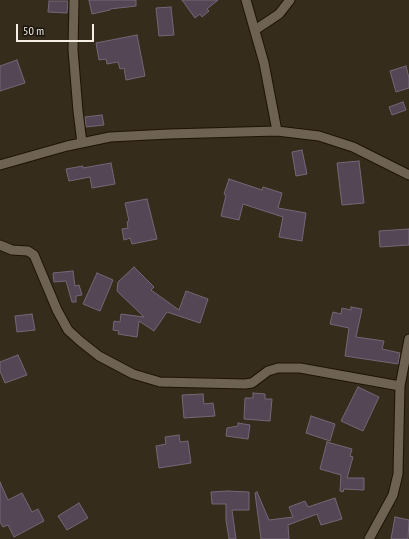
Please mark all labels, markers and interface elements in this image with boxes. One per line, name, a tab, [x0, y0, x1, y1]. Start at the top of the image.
scale bar	[18, 16, 96, 42]
text: 50 m	[23, 23, 44, 38]

